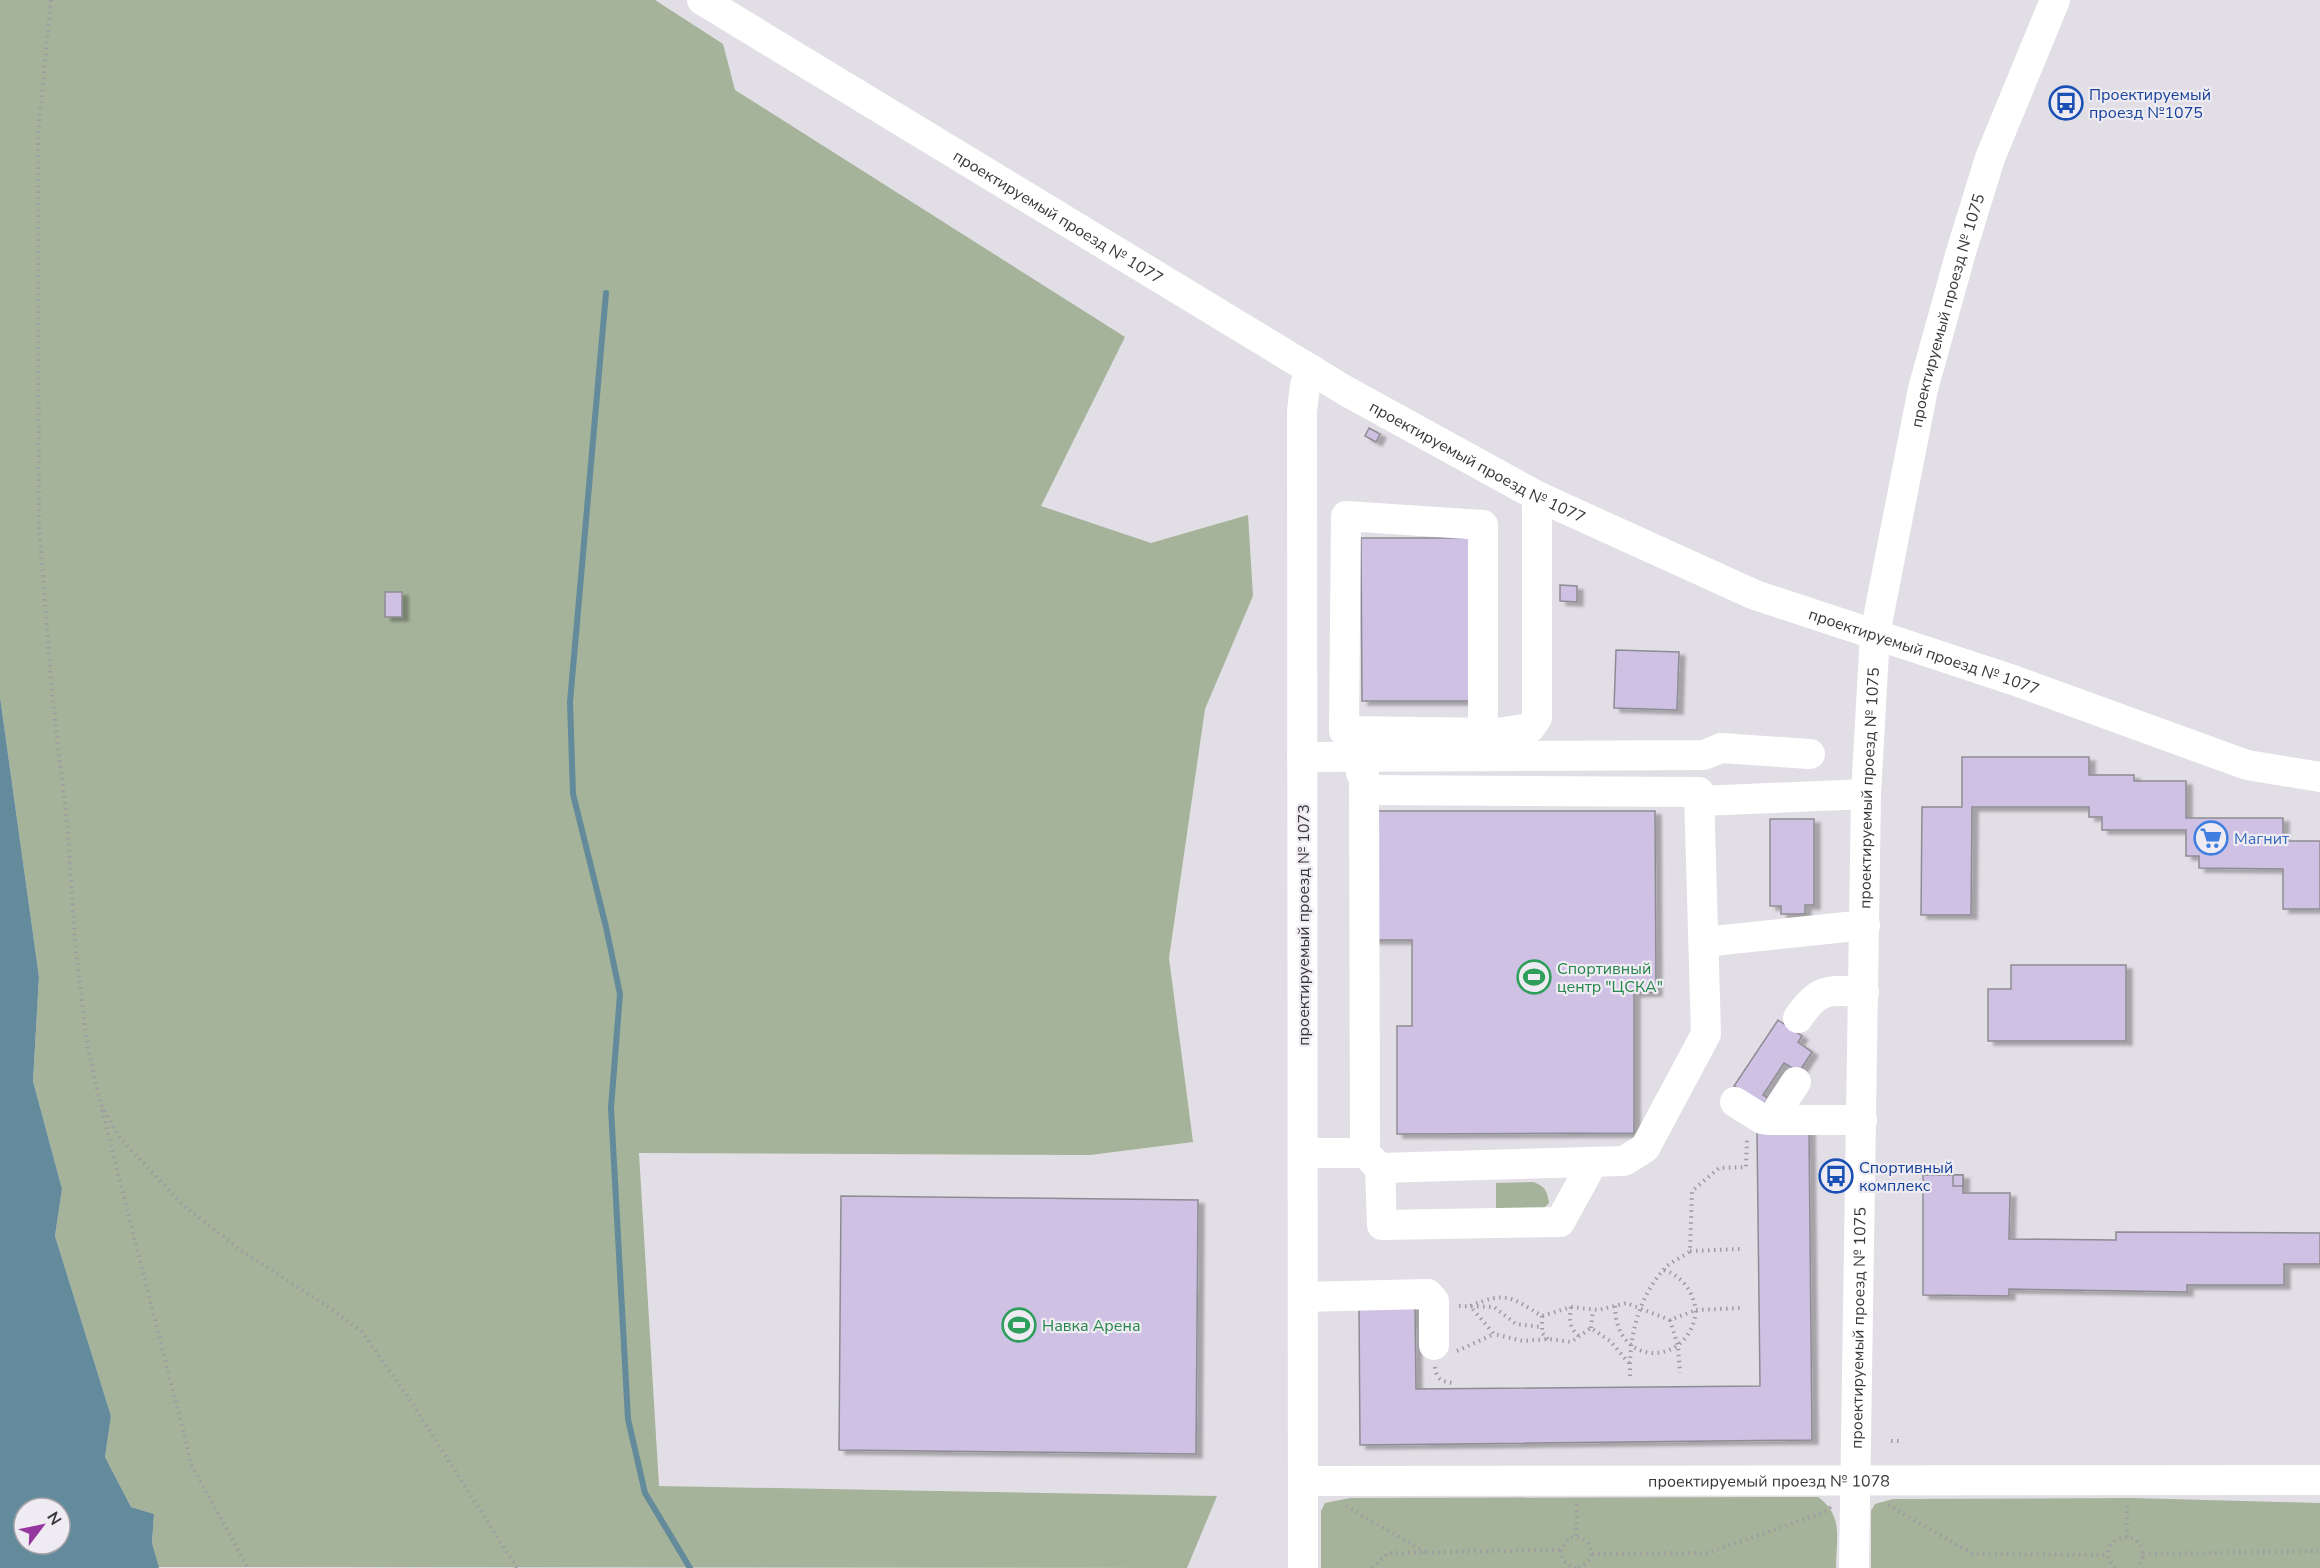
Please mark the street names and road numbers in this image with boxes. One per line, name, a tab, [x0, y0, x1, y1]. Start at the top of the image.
street label: проектируемый проезд № 1077	[949, 145, 1167, 289]
street label: проектируемый проезд № 1075	[1906, 191, 1990, 429]
street label: проектируемый проезд № 1077	[1365, 396, 1589, 529]
street label: проектируемый проезд № 1077	[1806, 603, 2042, 701]
street label: проектируемый проезд № 1075	[1854, 667, 1885, 909]
street label: проектируемый проезд № 1073	[1293, 804, 1315, 1046]
street label: проектируемый проезд № 1075	[1846, 1207, 1872, 1449]
street label: проектируемый проезд № 1078	[1648, 1470, 1890, 1493]

